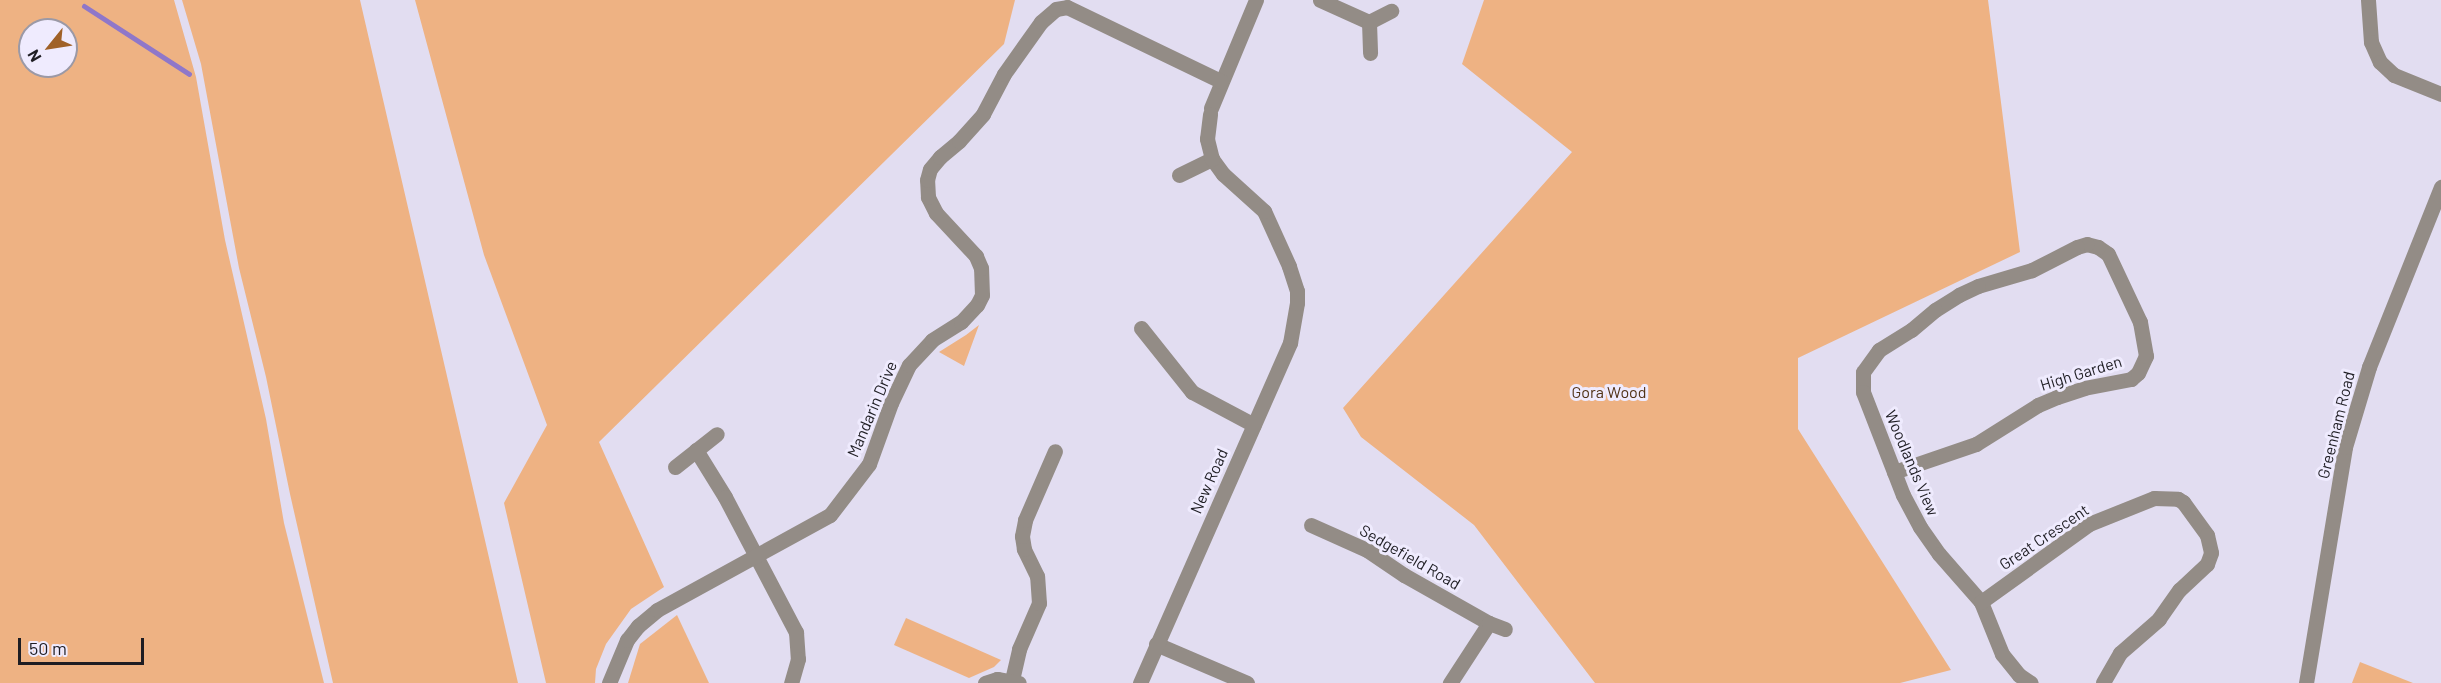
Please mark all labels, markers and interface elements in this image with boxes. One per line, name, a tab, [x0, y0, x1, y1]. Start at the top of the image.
north arrow	[18, 18, 78, 78]
text: N	[23, 47, 45, 66]
street label: High Garden	[2038, 351, 2124, 395]
street label: Mandarin Drive	[843, 358, 901, 460]
street label: Greenham Road	[2313, 369, 2359, 481]
park label: Gora Wood	[1571, 382, 1647, 402]
street label: Woodlands View	[1881, 407, 1943, 519]
street label: New Road	[1186, 445, 1232, 517]
street label: Great Crescent	[1996, 500, 2092, 574]
street label: Sedgefield Road	[1356, 520, 1464, 594]
scale bar	[21, 626, 147, 664]
text: 50 m	[29, 637, 67, 659]

